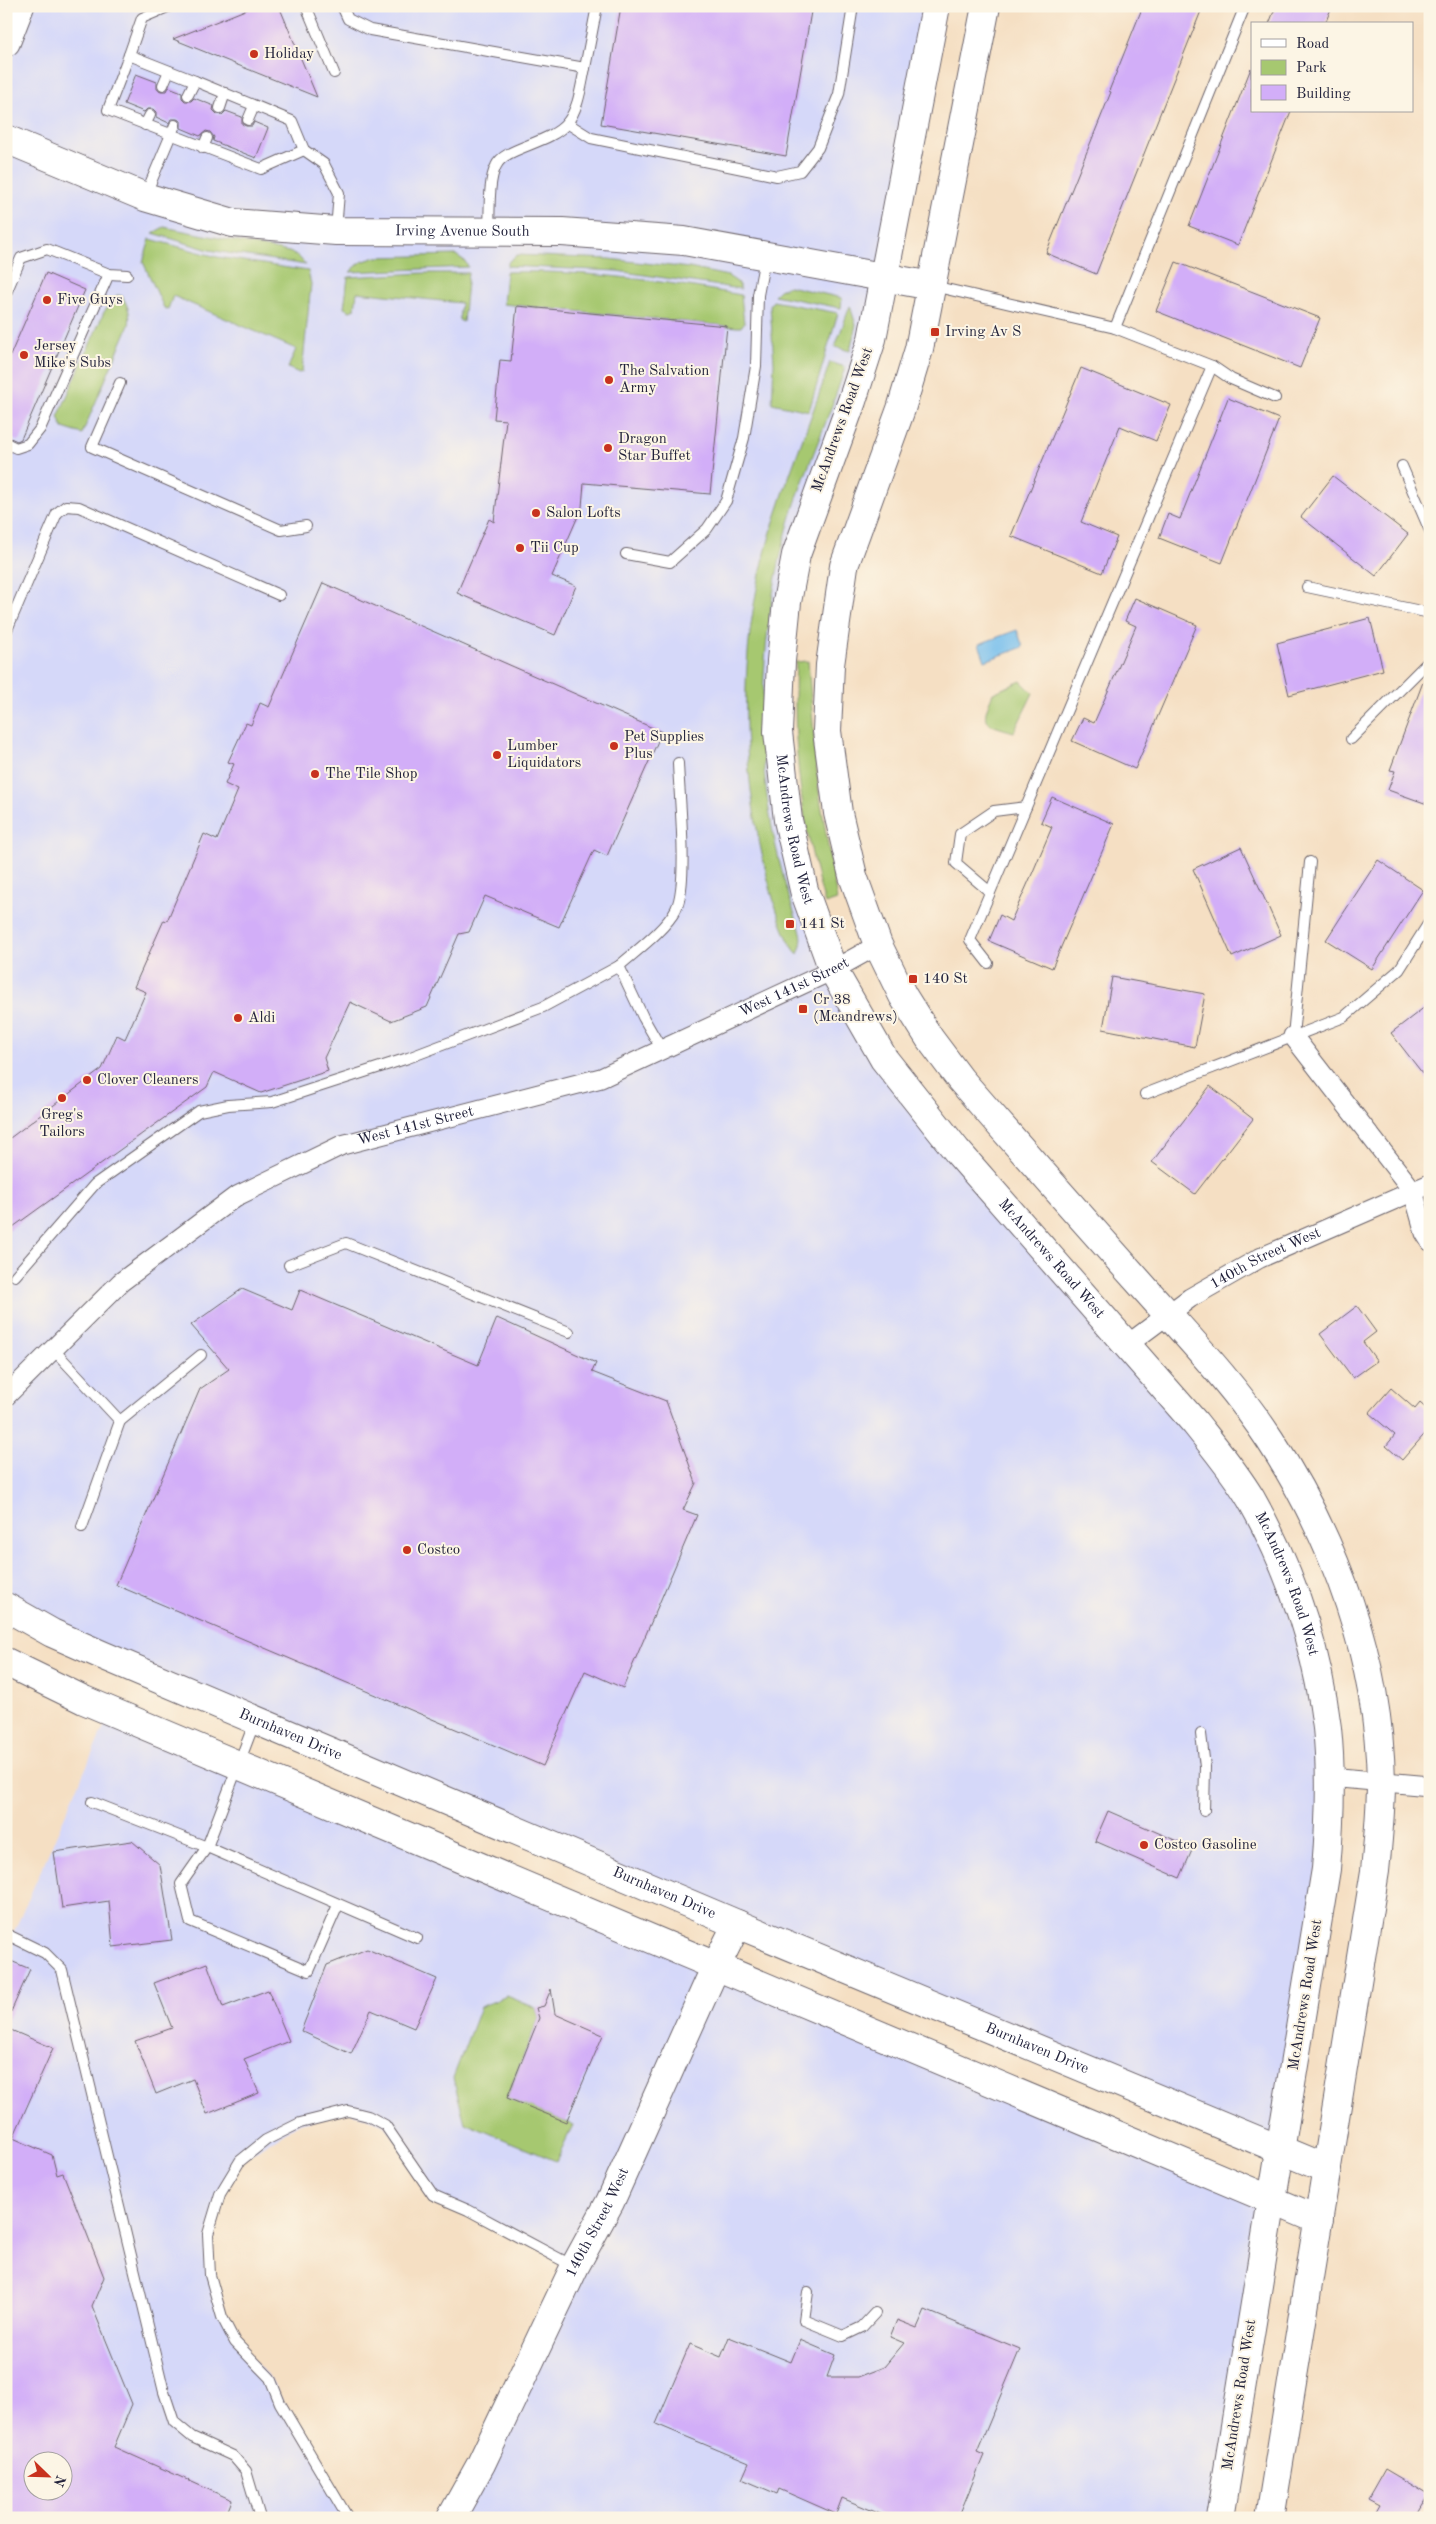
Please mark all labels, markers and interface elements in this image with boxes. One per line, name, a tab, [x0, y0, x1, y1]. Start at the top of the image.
legend	[1251, 22, 1414, 112]
text: Road	[1296, 37, 1330, 52]
place label: Holiday	[264, 47, 314, 62]
marker: Holiday	[248, 48, 260, 60]
text: Park	[1296, 61, 1327, 76]
text: Building	[1296, 87, 1351, 102]
street label: Irving Avenue South	[395, 224, 530, 239]
place label: Five Guys	[57, 293, 123, 308]
marker: Five Guys	[41, 294, 53, 306]
place label: Irving Av S	[945, 325, 1021, 340]
marker: Irving Av S	[929, 326, 941, 338]
place label: Jersey Mike's Subs	[34, 339, 111, 371]
street label: McAndrews Road West	[810, 346, 876, 494]
marker: Jersey Mike's Subs	[18, 349, 30, 361]
place label: The Salvation Army	[619, 364, 709, 396]
marker: The Salvation Army	[603, 374, 615, 386]
place label: Dragon Star Buffet	[618, 432, 691, 464]
marker: Dragon Star Buffet	[602, 442, 614, 454]
place label: Salon Lofts	[546, 506, 621, 521]
marker: Salon Lofts	[530, 507, 542, 519]
place label: Tii Cup	[530, 541, 579, 556]
marker: Tii Cup	[514, 542, 526, 554]
place label: Pet Supplies Plus	[624, 730, 704, 762]
place label: Lumber Liquidators	[507, 739, 581, 771]
marker: Pet Supplies Plus	[608, 740, 620, 752]
marker: Lumber Liquidators	[491, 749, 503, 761]
street label: McAndrews Road West	[773, 753, 816, 906]
place label: The Tile Shop	[325, 767, 418, 782]
marker: The Tile Shop	[309, 768, 321, 780]
place label: 141 St	[800, 917, 845, 932]
marker: 141 St	[784, 918, 796, 930]
street label: West 141st Street	[737, 955, 852, 1020]
place label: 140 St	[923, 972, 968, 987]
marker: 140 St	[907, 973, 919, 985]
place label: Cr 38 (Mcandrews)	[813, 993, 898, 1025]
marker: Cr 38 (Mcandrews)	[797, 1003, 809, 1015]
place label: Aldi	[248, 1011, 275, 1026]
marker: Aldi	[232, 1012, 244, 1024]
place label: Clover Cleaners	[97, 1073, 198, 1088]
marker: Clover Cleaners	[81, 1074, 93, 1086]
marker: Greg's Tailors	[56, 1092, 68, 1104]
street label: West 141st Street	[356, 1104, 475, 1148]
place label: Greg's Tailors	[39, 1108, 85, 1140]
street label: McAndrews Road West	[995, 1196, 1107, 1321]
street label: 140th Street West	[1208, 1225, 1323, 1292]
street label: McAndrews Road West	[1252, 1509, 1321, 1657]
place label: Costco	[417, 1543, 460, 1558]
marker: Costco	[401, 1544, 413, 1556]
street label: Burnhaven Drive	[237, 1706, 344, 1763]
place label: Costco Gasoline	[1154, 1838, 1257, 1853]
marker: Costco Gasoline	[1138, 1839, 1150, 1851]
street label: Burnhaven Drive	[610, 1865, 718, 1922]
street label: McAndrews Road West	[1287, 1918, 1325, 2072]
street label: Burnhaven Drive	[983, 2021, 1091, 2077]
street label: 140th Street West	[563, 2166, 632, 2280]
street label: McAndrews Road West	[1221, 2318, 1259, 2472]
north arrow	[22, 2452, 72, 2502]
text: N	[50, 2473, 68, 2489]

